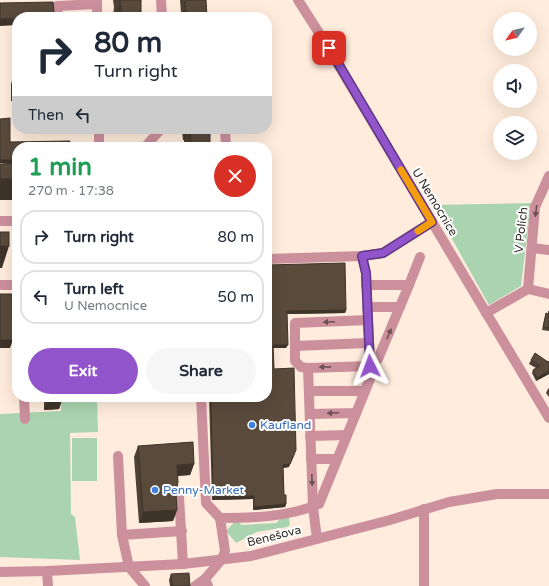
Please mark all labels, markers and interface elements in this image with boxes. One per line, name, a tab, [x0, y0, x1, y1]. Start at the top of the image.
north arrow	[493, 12, 537, 56]
map controls	[493, 12, 537, 160]
text: 80 m	[94, 26, 162, 60]
icon: right	[28, 28, 80, 80]
pin	[312, 31, 346, 65]
icon: arrive	[318, 37, 340, 59]
text: Turn right	[94, 60, 178, 82]
button: sound	[493, 64, 537, 108]
icon: left	[72, 104, 94, 126]
text: Then	[28, 106, 64, 124]
button: layers	[493, 116, 537, 160]
text: 1 min	[28, 153, 92, 182]
button: close	[214, 155, 256, 197]
street label: U Nemocnice	[409, 166, 461, 239]
text: 270 m · 17:38	[28, 183, 114, 199]
one-way arrow	[533, 205, 539, 217]
street label: V Polích	[512, 206, 530, 254]
icon: right	[30, 226, 52, 248]
text: Turn right	[64, 228, 134, 246]
text: 80 m	[217, 228, 254, 246]
text: Turn left	[64, 280, 124, 298]
icon: left	[30, 286, 52, 308]
text: 50 m	[217, 288, 254, 306]
text: U Nemocnice	[64, 298, 147, 314]
one-way arrow	[323, 318, 335, 325]
one-way arrow	[385, 328, 392, 340]
position arrow	[349, 345, 391, 387]
button: Exit	[28, 348, 138, 394]
button: Share	[146, 348, 256, 394]
one-way arrow	[318, 364, 331, 370]
one-way arrow	[327, 410, 339, 417]
place label: Kaufland	[260, 418, 311, 432]
marker: Kaufland	[247, 420, 257, 430]
one-way arrow	[308, 474, 315, 486]
place label: Penny-Market	[163, 483, 245, 497]
marker: Penny-Market	[150, 485, 160, 495]
street label: Benešova	[246, 523, 302, 549]

